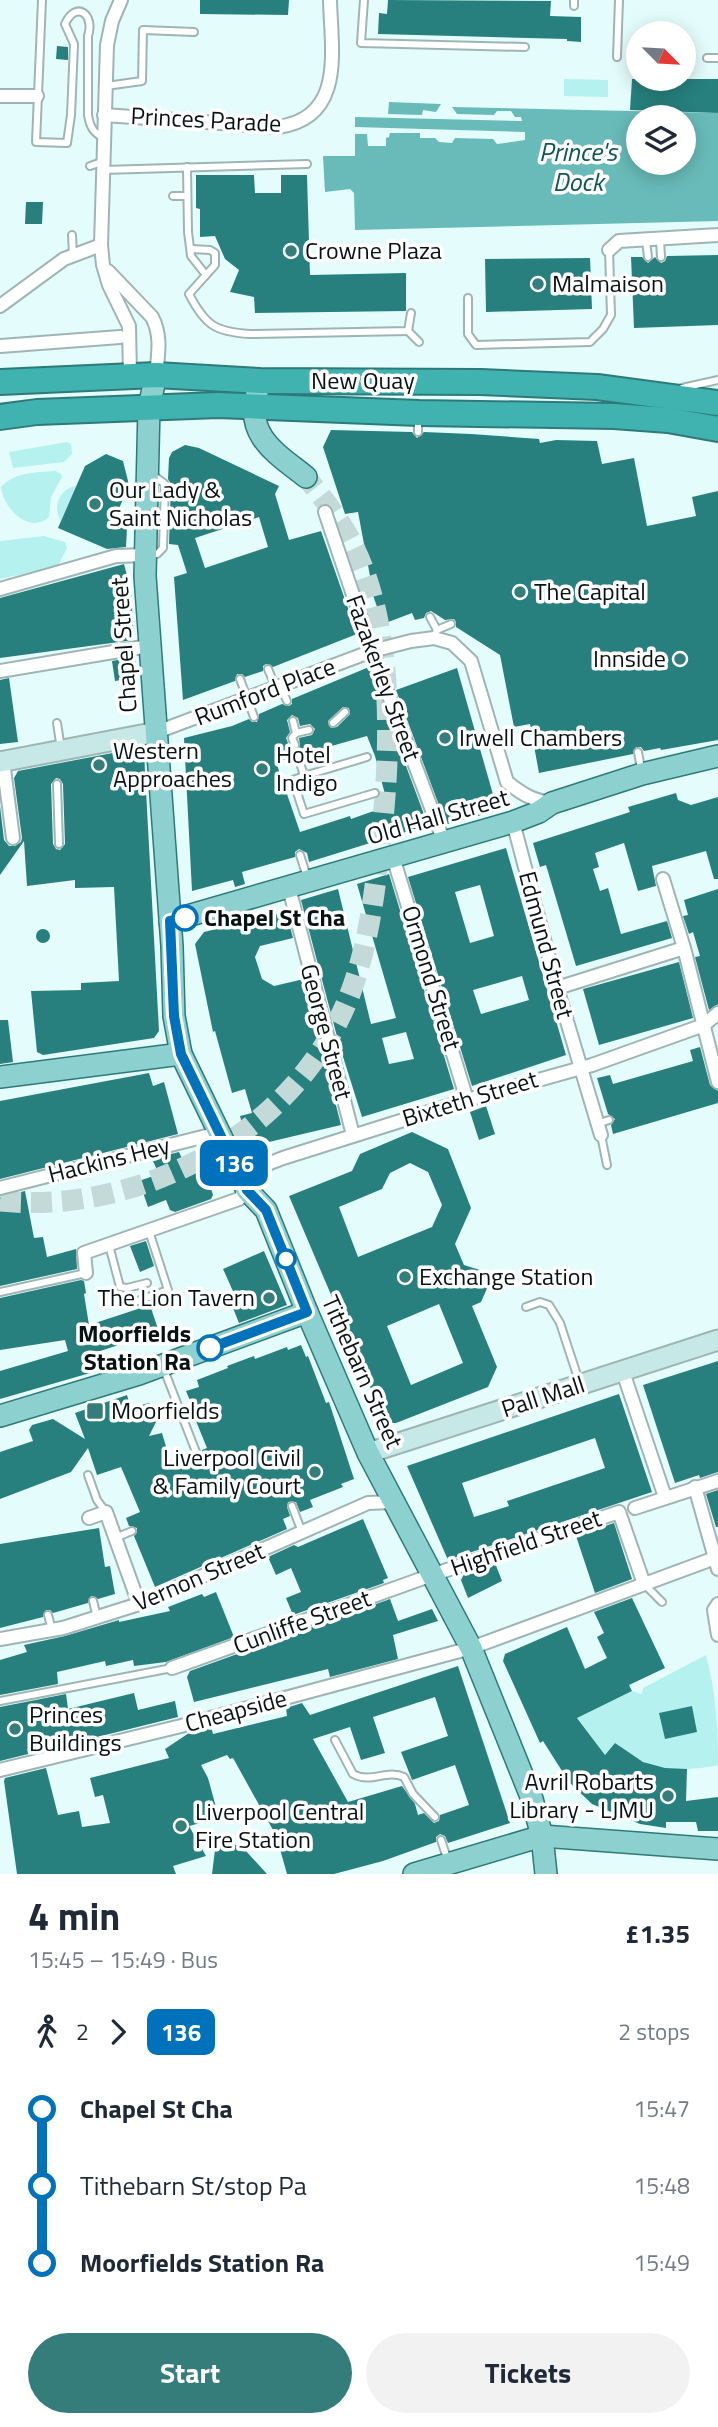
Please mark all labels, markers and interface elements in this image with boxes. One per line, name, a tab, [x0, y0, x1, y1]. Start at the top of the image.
north arrow	[626, 21, 696, 91]
map controls	[626, 21, 696, 175]
street label: Princes Parade	[130, 97, 282, 141]
button: layers	[626, 105, 696, 175]
water label: Prince's Dock	[539, 132, 619, 201]
place label: Crowne Plaza	[305, 232, 442, 268]
marker: Crowne Plaza	[283, 243, 299, 259]
place label: Malmaison	[552, 265, 664, 301]
marker: Malmaison	[530, 276, 546, 292]
street label: New Quay	[311, 362, 415, 398]
place label: Our Lady & Saint Nicholas	[109, 471, 252, 535]
marker: Our Lady & Saint Nicholas	[87, 496, 103, 512]
place label: The Capital	[534, 573, 646, 609]
street label: Chapel Street	[100, 576, 146, 714]
marker: The Capital	[512, 584, 528, 600]
street label: Fazakerley Street	[337, 589, 431, 766]
place label: Innside	[593, 640, 666, 676]
street label: Rumford Place	[189, 648, 340, 734]
marker: Innside	[672, 651, 688, 667]
place label: Irwell Chambers	[459, 719, 622, 755]
marker: Irwell Chambers	[437, 730, 453, 746]
place label: Western Approaches	[113, 732, 232, 796]
place label: Hotel Indigo	[276, 736, 338, 800]
marker: Western Approaches	[91, 757, 107, 773]
marker: Hotel Indigo	[254, 761, 270, 777]
street label: Old Hall Street	[363, 778, 513, 853]
street label: Edmund Street	[510, 867, 584, 1023]
place label: Chapel St Cha	[204, 899, 345, 935]
street label: Ormond Street	[393, 901, 471, 1055]
marker: Chapel St Cha	[172, 905, 198, 931]
street label: George Street	[292, 960, 363, 1104]
street label: Bixteth Street	[398, 1060, 542, 1136]
street label: Hackins Hey	[44, 1126, 174, 1192]
line badge: 136	[194, 1140, 274, 1186]
text: 136	[214, 1145, 254, 1181]
unlabelled marker	[276, 1249, 296, 1269]
place label: Exchange Station	[419, 1258, 593, 1294]
marker: Exchange Station	[397, 1269, 413, 1285]
place label: The Lion Tavern	[97, 1279, 255, 1315]
street label: Tithebarn Street	[313, 1289, 413, 1454]
marker: The Lion Tavern	[261, 1290, 277, 1306]
place label: Moorfields Station Ra	[78, 1315, 191, 1379]
marker: Moorfields Station Ra	[197, 1335, 223, 1361]
street label: Pall Mall	[496, 1366, 589, 1426]
place label: Moorfields	[111, 1392, 219, 1428]
marker: Moorfields	[85, 1401, 105, 1421]
place label: Liverpool Civil & Family Court	[153, 1439, 302, 1503]
marker: Liverpool Civil & Family Court	[307, 1464, 323, 1480]
street label: Highfield Street	[445, 1499, 606, 1585]
street label: Vernon Street	[127, 1532, 270, 1620]
street label: Cunliffe Street	[228, 1579, 376, 1663]
street label: Cheapside	[181, 1679, 291, 1741]
place label: Princes Buildings	[29, 1696, 122, 1760]
marker: Princes Buildings	[7, 1721, 23, 1737]
place label: Avril Robarts Library - LJMU	[509, 1763, 654, 1827]
marker: Avril Robarts Library - LJMU	[660, 1788, 676, 1804]
place label: Liverpool Central Fire Station	[195, 1793, 364, 1857]
marker: Liverpool Central Fire Station	[173, 1818, 189, 1834]
text: 4 min	[28, 1887, 120, 1945]
text: £1.35	[625, 1914, 690, 1953]
text: 15:45 – 15:49 · Bus	[28, 1942, 218, 1977]
icon: walk	[28, 2013, 66, 2051]
icon: forward	[99, 2013, 137, 2051]
text: 2	[76, 2014, 89, 2049]
text: 136	[161, 2014, 201, 2050]
text: 2 stops	[618, 2014, 690, 2049]
text: Chapel St Cha	[80, 2089, 233, 2128]
text: 15:47	[633, 2091, 690, 2126]
text: Tithebarn St/stop Pa	[80, 2166, 307, 2205]
text: 15:48	[633, 2168, 690, 2203]
text: Moorfields Station Ra	[80, 2243, 324, 2282]
text: 15:49	[633, 2245, 690, 2280]
button: Start	[28, 2333, 352, 2413]
button: Tickets	[366, 2333, 690, 2413]

